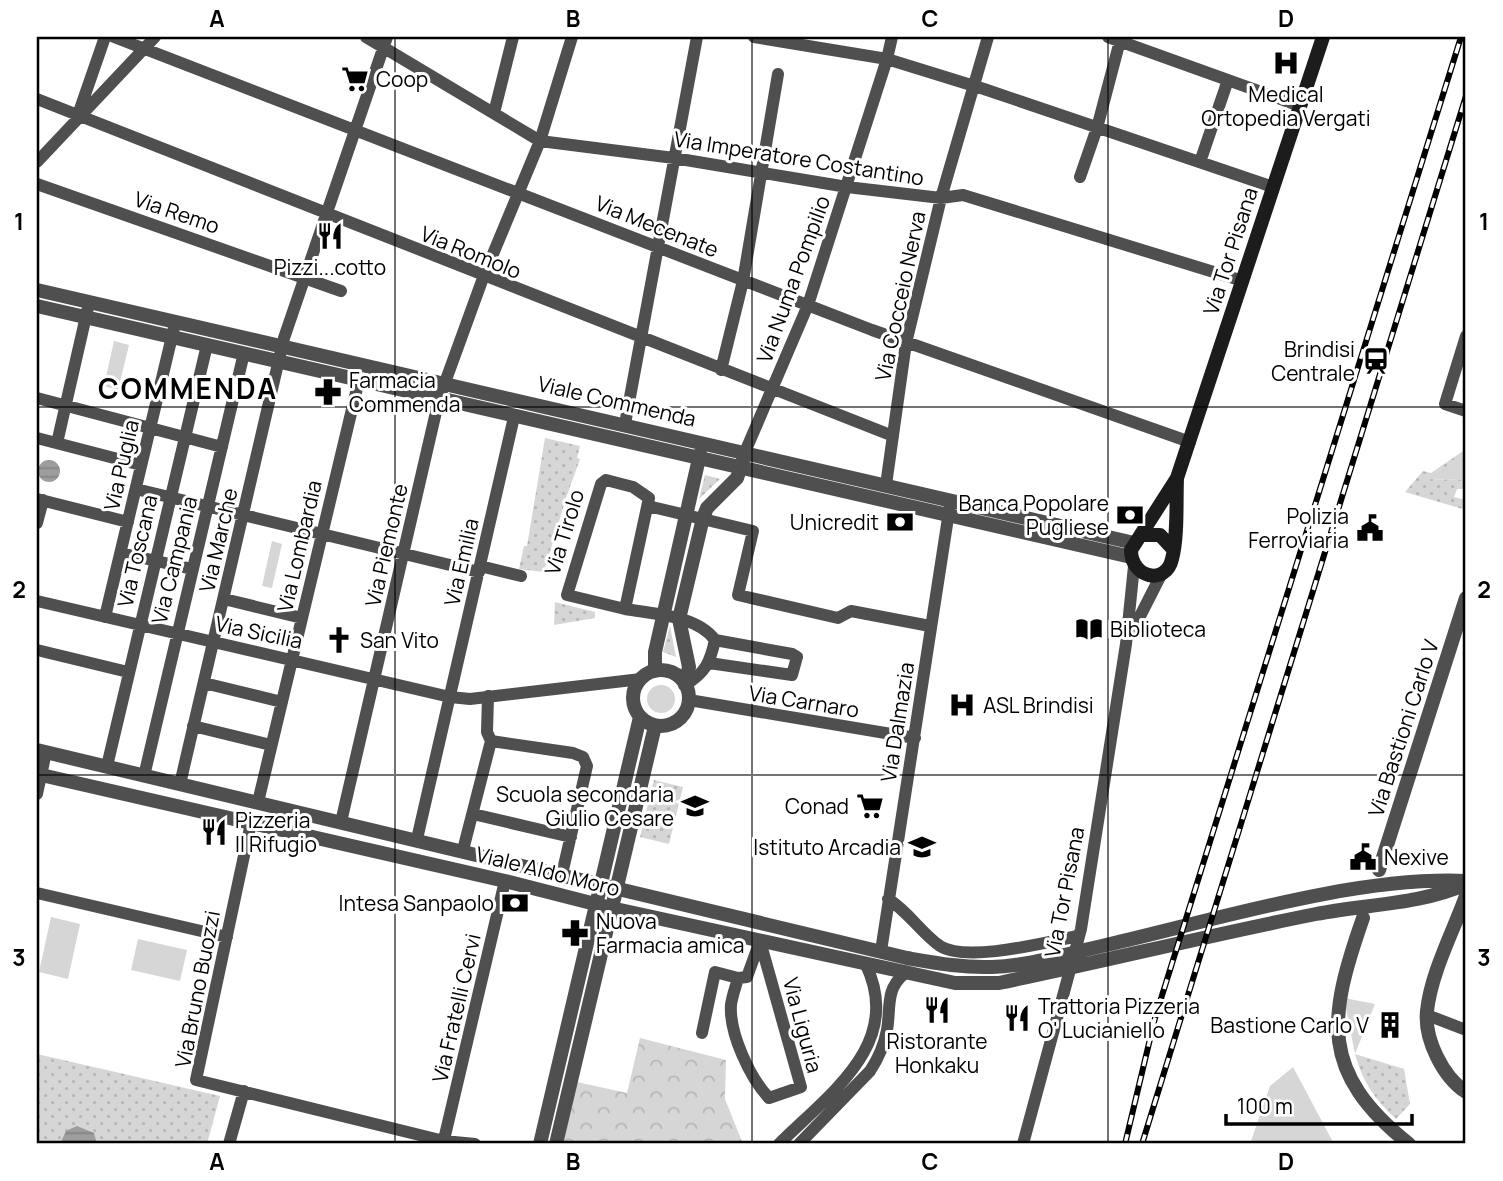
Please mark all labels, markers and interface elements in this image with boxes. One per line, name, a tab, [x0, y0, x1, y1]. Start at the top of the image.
text: A	[209, 2, 225, 34]
text: B	[566, 2, 580, 34]
text: C	[922, 2, 939, 34]
text: D	[1278, 2, 1294, 34]
hospital icon: Medical Ortopedia Vergati	[1271, 48, 1301, 78]
supermarket icon: Coop	[340, 64, 370, 94]
place label: Coop	[376, 65, 428, 93]
place label: Medical Ortopedia Vergati	[1201, 80, 1371, 132]
street label: Via Imperatore Costantino	[672, 124, 926, 192]
street label: Via Remo	[131, 184, 223, 240]
street label: Via Tor Pisana	[1196, 184, 1264, 318]
street label: Via Mecenate	[591, 189, 723, 263]
street label: Via Numa Pompilio	[750, 192, 836, 366]
text: 1	[14, 205, 24, 237]
text: 1	[1479, 205, 1489, 237]
street label: Via Cocceio Nerva	[868, 209, 932, 383]
street label: Via Romolo	[417, 219, 525, 285]
restaurant icon: Pizzi...cotto	[315, 221, 345, 251]
place label: Pizzi...cotto	[274, 253, 386, 281]
place label: Brindisi Centrale	[1271, 335, 1355, 387]
station icon: Brindisi Centrale	[1361, 346, 1391, 376]
place label: Farmacia Commenda	[349, 366, 460, 418]
district label: COMMENDA	[98, 369, 278, 407]
street label: Viale Commenda	[535, 369, 699, 433]
pharmacy icon: Farmacia Commenda	[313, 377, 343, 407]
street label: Via Puglia	[97, 417, 145, 513]
street label: Via Lombardia	[270, 477, 328, 615]
street label: Via Piemonte	[358, 481, 414, 609]
street label: Via Marche	[192, 485, 244, 595]
street label: Via Tirolo	[538, 486, 590, 578]
place label: Banca Popolare Pugliese	[959, 489, 1109, 541]
street label: Via Toscana	[110, 492, 164, 610]
street label: Via Campania	[145, 493, 203, 627]
bank icon: Banca Popolare Pugliese	[1115, 500, 1145, 530]
place label: Polizia Ferroviaria	[1248, 502, 1349, 554]
bank icon: Unicredit	[885, 507, 915, 537]
place label: Unicredit	[790, 508, 879, 536]
public building icon: Polizia Ferroviaria	[1355, 513, 1385, 543]
street label: Via Emilia	[437, 515, 485, 609]
text: 2	[12, 573, 26, 605]
text: 2	[1477, 573, 1491, 605]
street label: Via Sicilia	[213, 609, 305, 655]
library icon: Biblioteca	[1074, 614, 1104, 644]
place label: Biblioteca	[1110, 615, 1206, 643]
church icon: San Vito	[324, 625, 354, 655]
place label: San Vito	[360, 626, 439, 654]
street label: Via Bastioni Carlo V	[1361, 636, 1445, 820]
street label: Via Dalmazia	[874, 660, 920, 784]
street label: Via Carnaro	[747, 678, 861, 724]
hospital icon: ASL Brindisi	[947, 690, 977, 720]
place label: ASL Brindisi	[983, 691, 1094, 719]
place label: Scuola secondaria Giulio Cesare	[496, 780, 674, 832]
school or university icon: Scuola secondaria Giulio Cesare	[680, 791, 710, 821]
supermarket icon: Conad	[855, 791, 885, 821]
place label: Conad	[785, 792, 849, 820]
place label: Pizzeria Il Rifugio	[235, 806, 317, 858]
restaurant icon: Pizzeria Il Rifugio	[199, 817, 229, 847]
street label: Via Tor Pisana	[1038, 824, 1090, 960]
school or university icon: Istituto Arcadia	[907, 832, 937, 862]
place label: Istituto Arcadia	[753, 833, 901, 861]
street label: Viale Aldo Moro	[473, 840, 623, 902]
public building icon: Nexive	[1348, 842, 1378, 872]
place label: Nexive	[1384, 843, 1449, 871]
bank icon: Intesa Sanpaolo	[500, 888, 530, 918]
place label: Intesa Sanpaolo	[339, 889, 494, 917]
place label: Nuova Farmacia amica	[596, 907, 745, 959]
street label: Via Bruno Buozzi	[168, 908, 226, 1070]
pharmacy icon: Nuova Farmacia amica	[560, 918, 590, 948]
street label: Via Fratelli Cervi	[425, 931, 487, 1085]
text: 3	[12, 941, 26, 973]
text: 3	[1477, 941, 1491, 973]
street label: Via Liguria	[777, 974, 829, 1076]
place label: Trattoria Pizzeria O' Lucianiello	[1038, 992, 1200, 1044]
restaurant icon: Ristorante Honkaku	[922, 995, 952, 1025]
restaurant icon: Trattoria Pizzeria O' Lucianiello	[1002, 1003, 1032, 1033]
building icon: Bastione Carlo V	[1375, 1010, 1405, 1040]
place label: Bastione Carlo V	[1210, 1011, 1369, 1039]
place label: Ristorante Honkaku	[886, 1027, 988, 1079]
scale bar	[1226, 1083, 1412, 1127]
text: 100 m	[1237, 1092, 1293, 1120]
text: A	[209, 1145, 225, 1177]
text: B	[566, 1145, 580, 1177]
text: C	[922, 1145, 939, 1177]
text: D	[1278, 1145, 1294, 1177]

